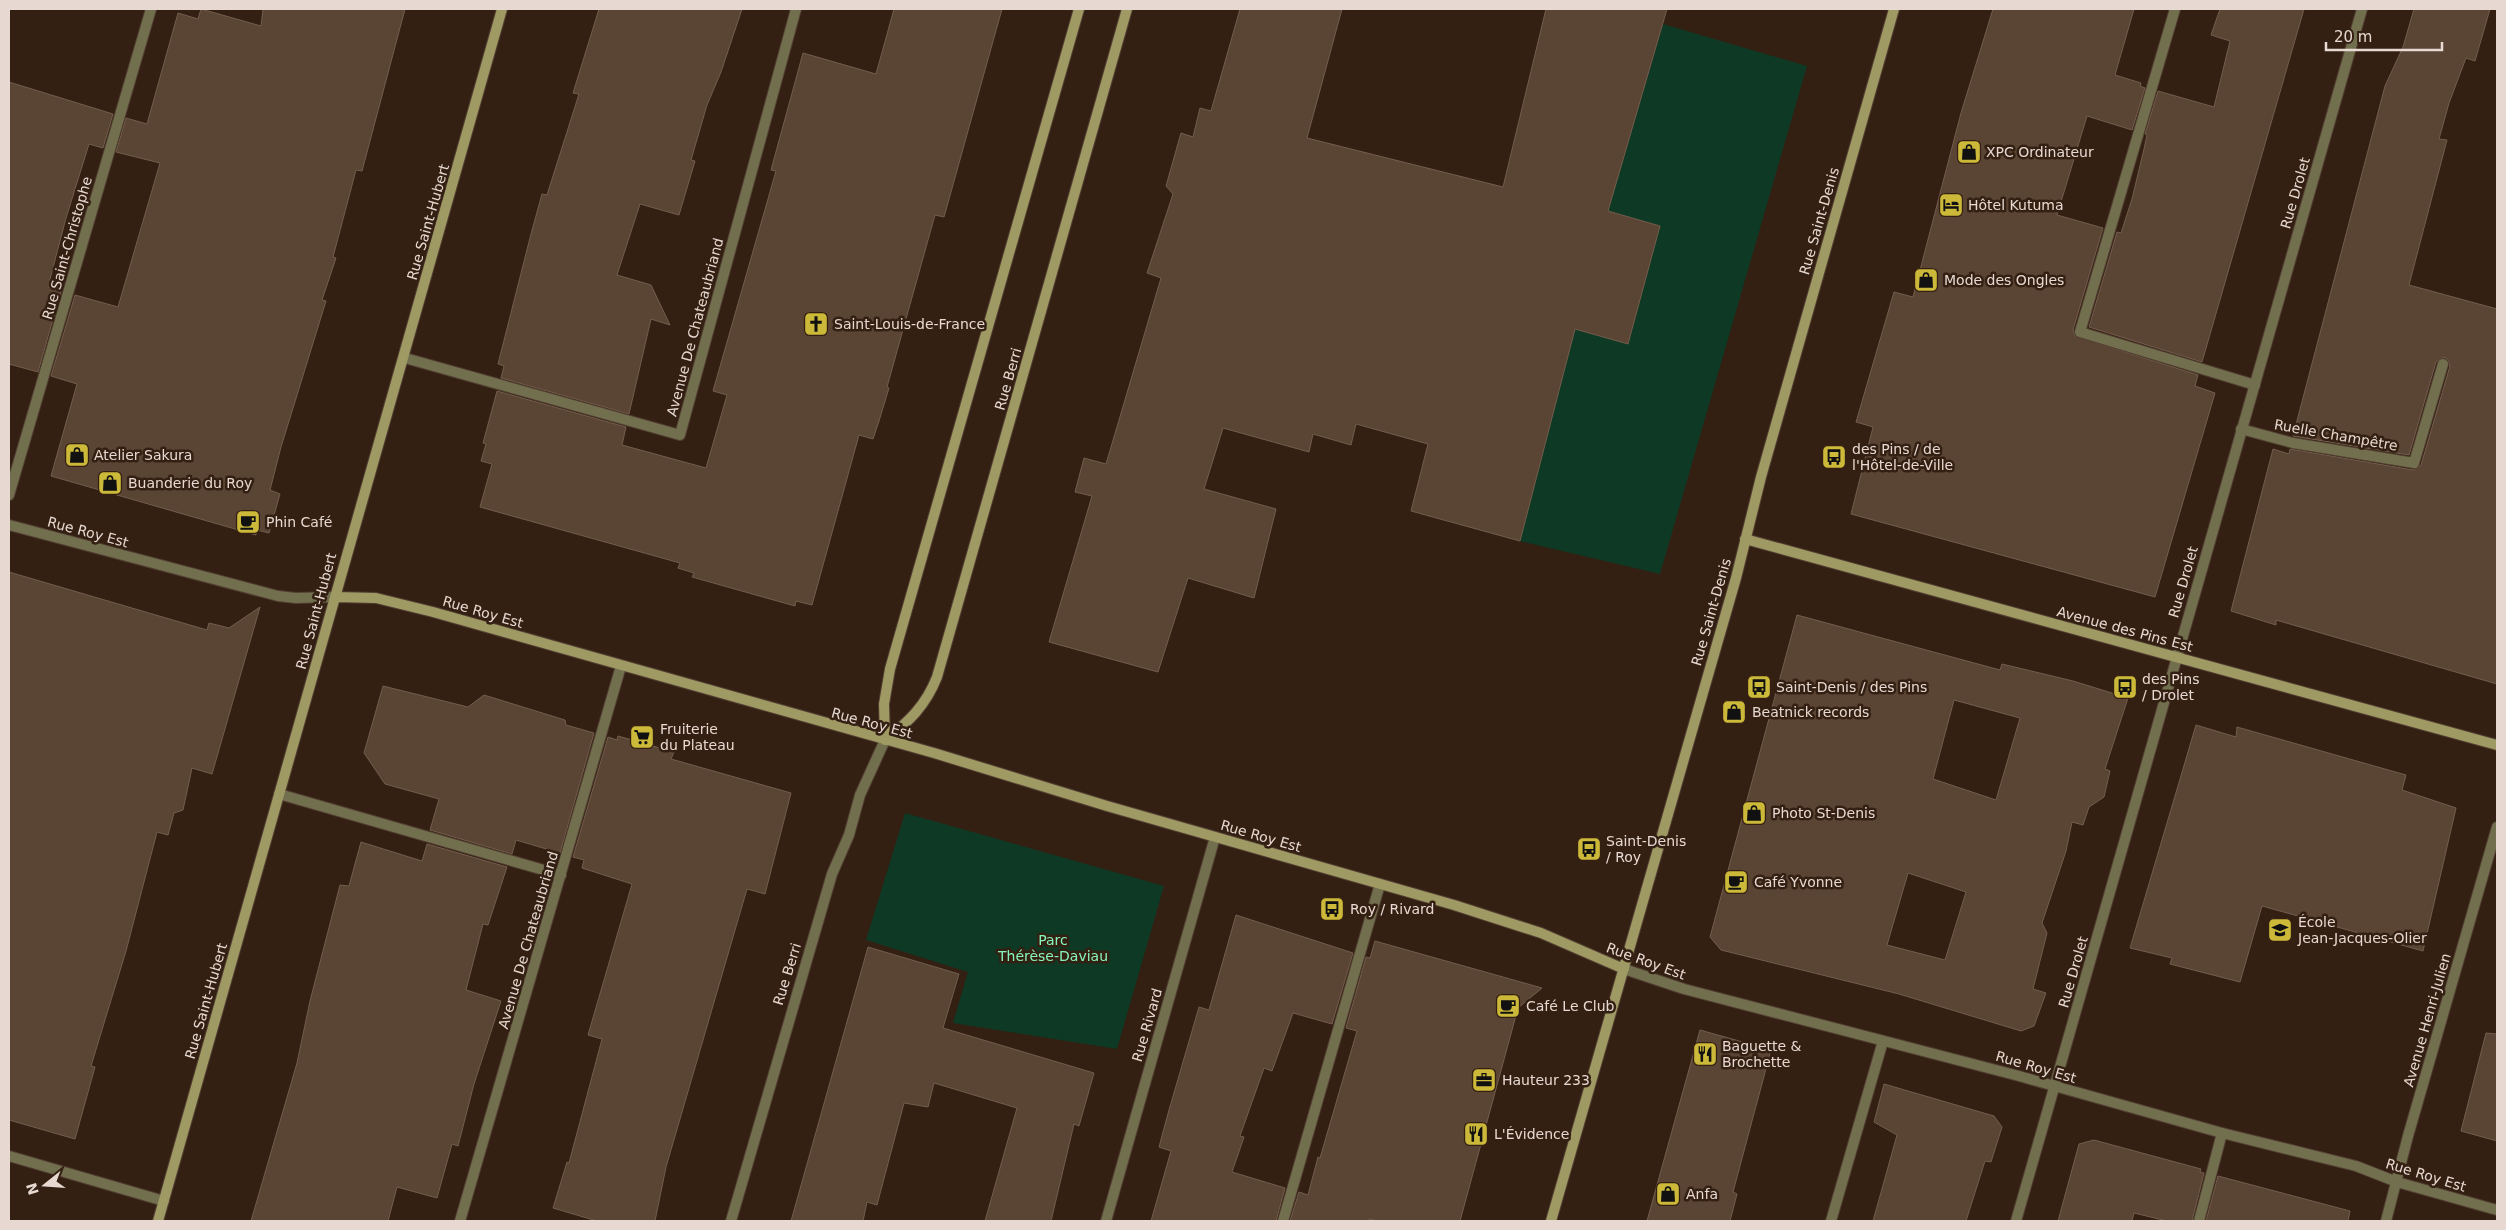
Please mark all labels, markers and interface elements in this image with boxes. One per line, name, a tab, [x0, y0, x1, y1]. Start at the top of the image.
scale bar	[2326, 20, 2442, 52]
text: 20 m	[2334, 28, 2372, 46]
shop icon: XPC Ordinateur	[1956, 139, 1982, 165]
place label: XPC Ordinateur	[1986, 144, 2094, 160]
street label: Rue Drolet	[2277, 155, 2313, 231]
street label: Rue Saint-Hubert	[404, 162, 452, 282]
street label: Rue Saint-Denis	[1796, 165, 1842, 277]
street label: Rue Saint-Christophe	[39, 175, 95, 321]
hotel icon: Hôtel Kutuma	[1938, 192, 1964, 218]
place label: Hôtel Kutuma	[1968, 197, 2063, 213]
street label: Avenue De Chateaubriand	[663, 236, 727, 418]
shop icon: Mode des Ongles	[1913, 267, 1939, 293]
place label: Mode des Ongles	[1944, 272, 2064, 288]
church icon: Saint-Louis-de-France	[803, 311, 829, 337]
place label: Saint-Louis-de-France	[834, 316, 985, 332]
street label: Rue Berri	[991, 346, 1025, 412]
street label: Ruelle Champêtre	[2273, 416, 2399, 454]
place label: des Pins / de l'Hôtel-de-Ville	[1852, 441, 1953, 473]
shop icon: Atelier Sakura	[64, 442, 90, 468]
bus stop icon: des Pins / de l'Hôtel-de-Ville	[1821, 444, 1847, 470]
place label: Atelier Sakura	[94, 447, 192, 463]
shop icon: Buanderie du Roy	[97, 470, 123, 496]
place label: Buanderie du Roy	[128, 475, 252, 491]
cafe icon: Phin Café	[235, 509, 261, 535]
street label: Rue Roy Est	[46, 514, 131, 551]
place label: Phin Café	[266, 514, 332, 530]
street label: Rue Drolet	[2165, 544, 2201, 620]
street label: Rue Saint-Hubert	[293, 551, 339, 671]
street label: Rue Saint-Denis	[1688, 556, 1734, 668]
street label: Rue Roy Est	[441, 593, 526, 631]
street label: Avenue des Pins Est	[2055, 603, 2195, 655]
place label: des Pins / Drolet	[2142, 671, 2199, 703]
bus stop icon: Saint-Denis / des Pins	[1746, 674, 1772, 700]
bus stop icon: des Pins / Drolet	[2112, 674, 2138, 700]
place label: Saint-Denis / des Pins	[1776, 679, 1927, 695]
shop icon: Beatnick records	[1721, 699, 1747, 725]
place label: Beatnick records	[1752, 704, 1869, 720]
street label: Rue Roy Est	[830, 705, 915, 742]
place label: Fruiterie du Plateau	[660, 721, 735, 753]
supermarket icon: Fruiterie du Plateau	[629, 724, 655, 750]
shop icon: Photo St-Denis	[1741, 800, 1767, 826]
place label: Photo St-Denis	[1772, 805, 1875, 821]
street label: Rue Roy Est	[1219, 817, 1304, 855]
place label: Saint-Denis / Roy	[1606, 833, 1686, 865]
bus stop icon: Saint-Denis / Roy	[1576, 836, 1602, 862]
street label: Avenue De Chateaubriand	[495, 849, 561, 1031]
cafe icon: Café Yvonne	[1723, 869, 1749, 895]
place label: Café Yvonne	[1754, 874, 1842, 890]
bus stop icon: Roy / Rivard	[1319, 896, 1345, 922]
place label: Roy / Rivard	[1350, 901, 1434, 917]
place label: École Jean-Jacques-Olier	[2297, 914, 2427, 946]
school or university icon: École Jean-Jacques-Olier	[2267, 917, 2293, 943]
park label: Parc Thérèse-Daviau	[997, 932, 1108, 964]
street label: Rue Drolet	[2055, 934, 2091, 1010]
street label: Rue Roy Est	[1604, 939, 1688, 983]
street label: Rue Saint-Hubert	[182, 941, 230, 1061]
street label: Rue Berri	[770, 941, 804, 1007]
street label: Avenue Henri-Julien	[2400, 951, 2454, 1089]
street label: Rue Rivard	[1129, 986, 1165, 1064]
cafe icon: Café Le Club	[1495, 993, 1521, 1019]
place label: Café Le Club	[1526, 998, 1615, 1014]
place label: Baguette & Brochette	[1722, 1038, 1802, 1070]
restaurant icon: Baguette & Brochette	[1692, 1041, 1718, 1067]
street label: Rue Roy Est	[1994, 1048, 2079, 1086]
office icon: Hauteur 233	[1471, 1067, 1497, 1093]
place label: Hauteur 233	[1502, 1072, 1590, 1088]
restaurant icon: L'Évidence	[1463, 1121, 1489, 1147]
place label: L'Évidence	[1494, 1126, 1569, 1142]
street label: Rue Roy Est	[2384, 1155, 2469, 1195]
north arrow	[20, 1160, 70, 1210]
text: N	[23, 1181, 42, 1197]
shop icon: Anfa	[1655, 1181, 1681, 1207]
place label: Anfa	[1686, 1186, 1718, 1202]

